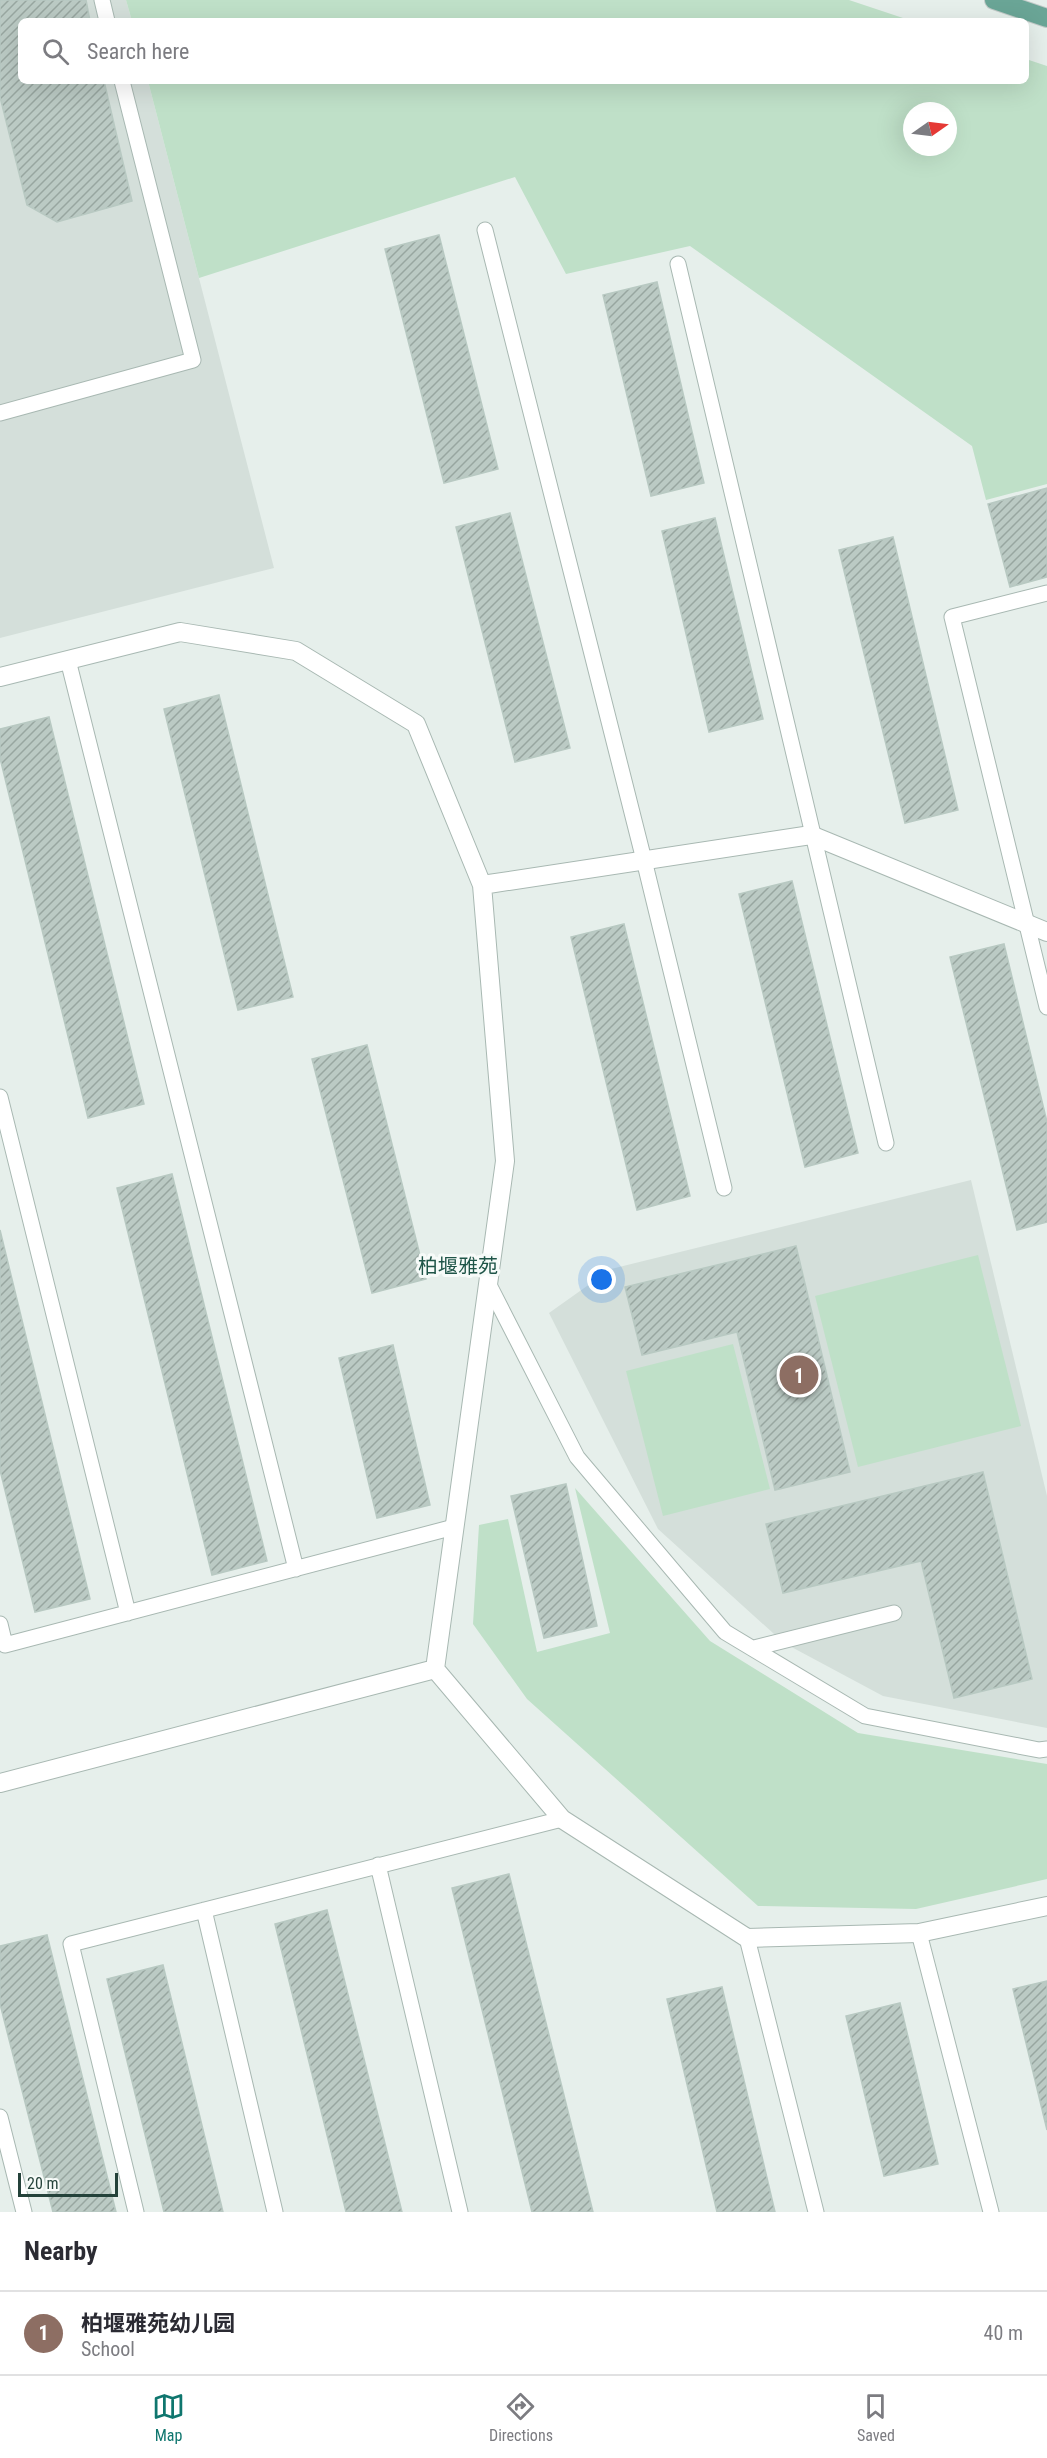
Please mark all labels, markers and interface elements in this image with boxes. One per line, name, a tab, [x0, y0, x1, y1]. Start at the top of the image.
search box	[18, 18, 1029, 84]
icon: search	[39, 35, 72, 68]
text: Search here	[87, 39, 189, 64]
north arrow	[903, 102, 957, 156]
district label: 柏堰雅苑	[418, 1254, 498, 1278]
your location	[587, 1265, 616, 1294]
pin: 1	[780, 1352, 818, 1398]
scale bar	[18, 2170, 118, 2198]
text: 20 m	[27, 2174, 59, 2193]
text: Nearby	[24, 2236, 98, 2266]
text: 柏堰雅苑幼儿园	[81, 2311, 235, 2336]
text: 1	[38, 2321, 49, 2345]
text: 40 m	[984, 2321, 1023, 2345]
text: School	[81, 2337, 135, 2361]
tab: Map	[152, 2390, 185, 2445]
tab: Directions	[489, 2390, 553, 2445]
tab: Saved	[857, 2390, 895, 2445]

